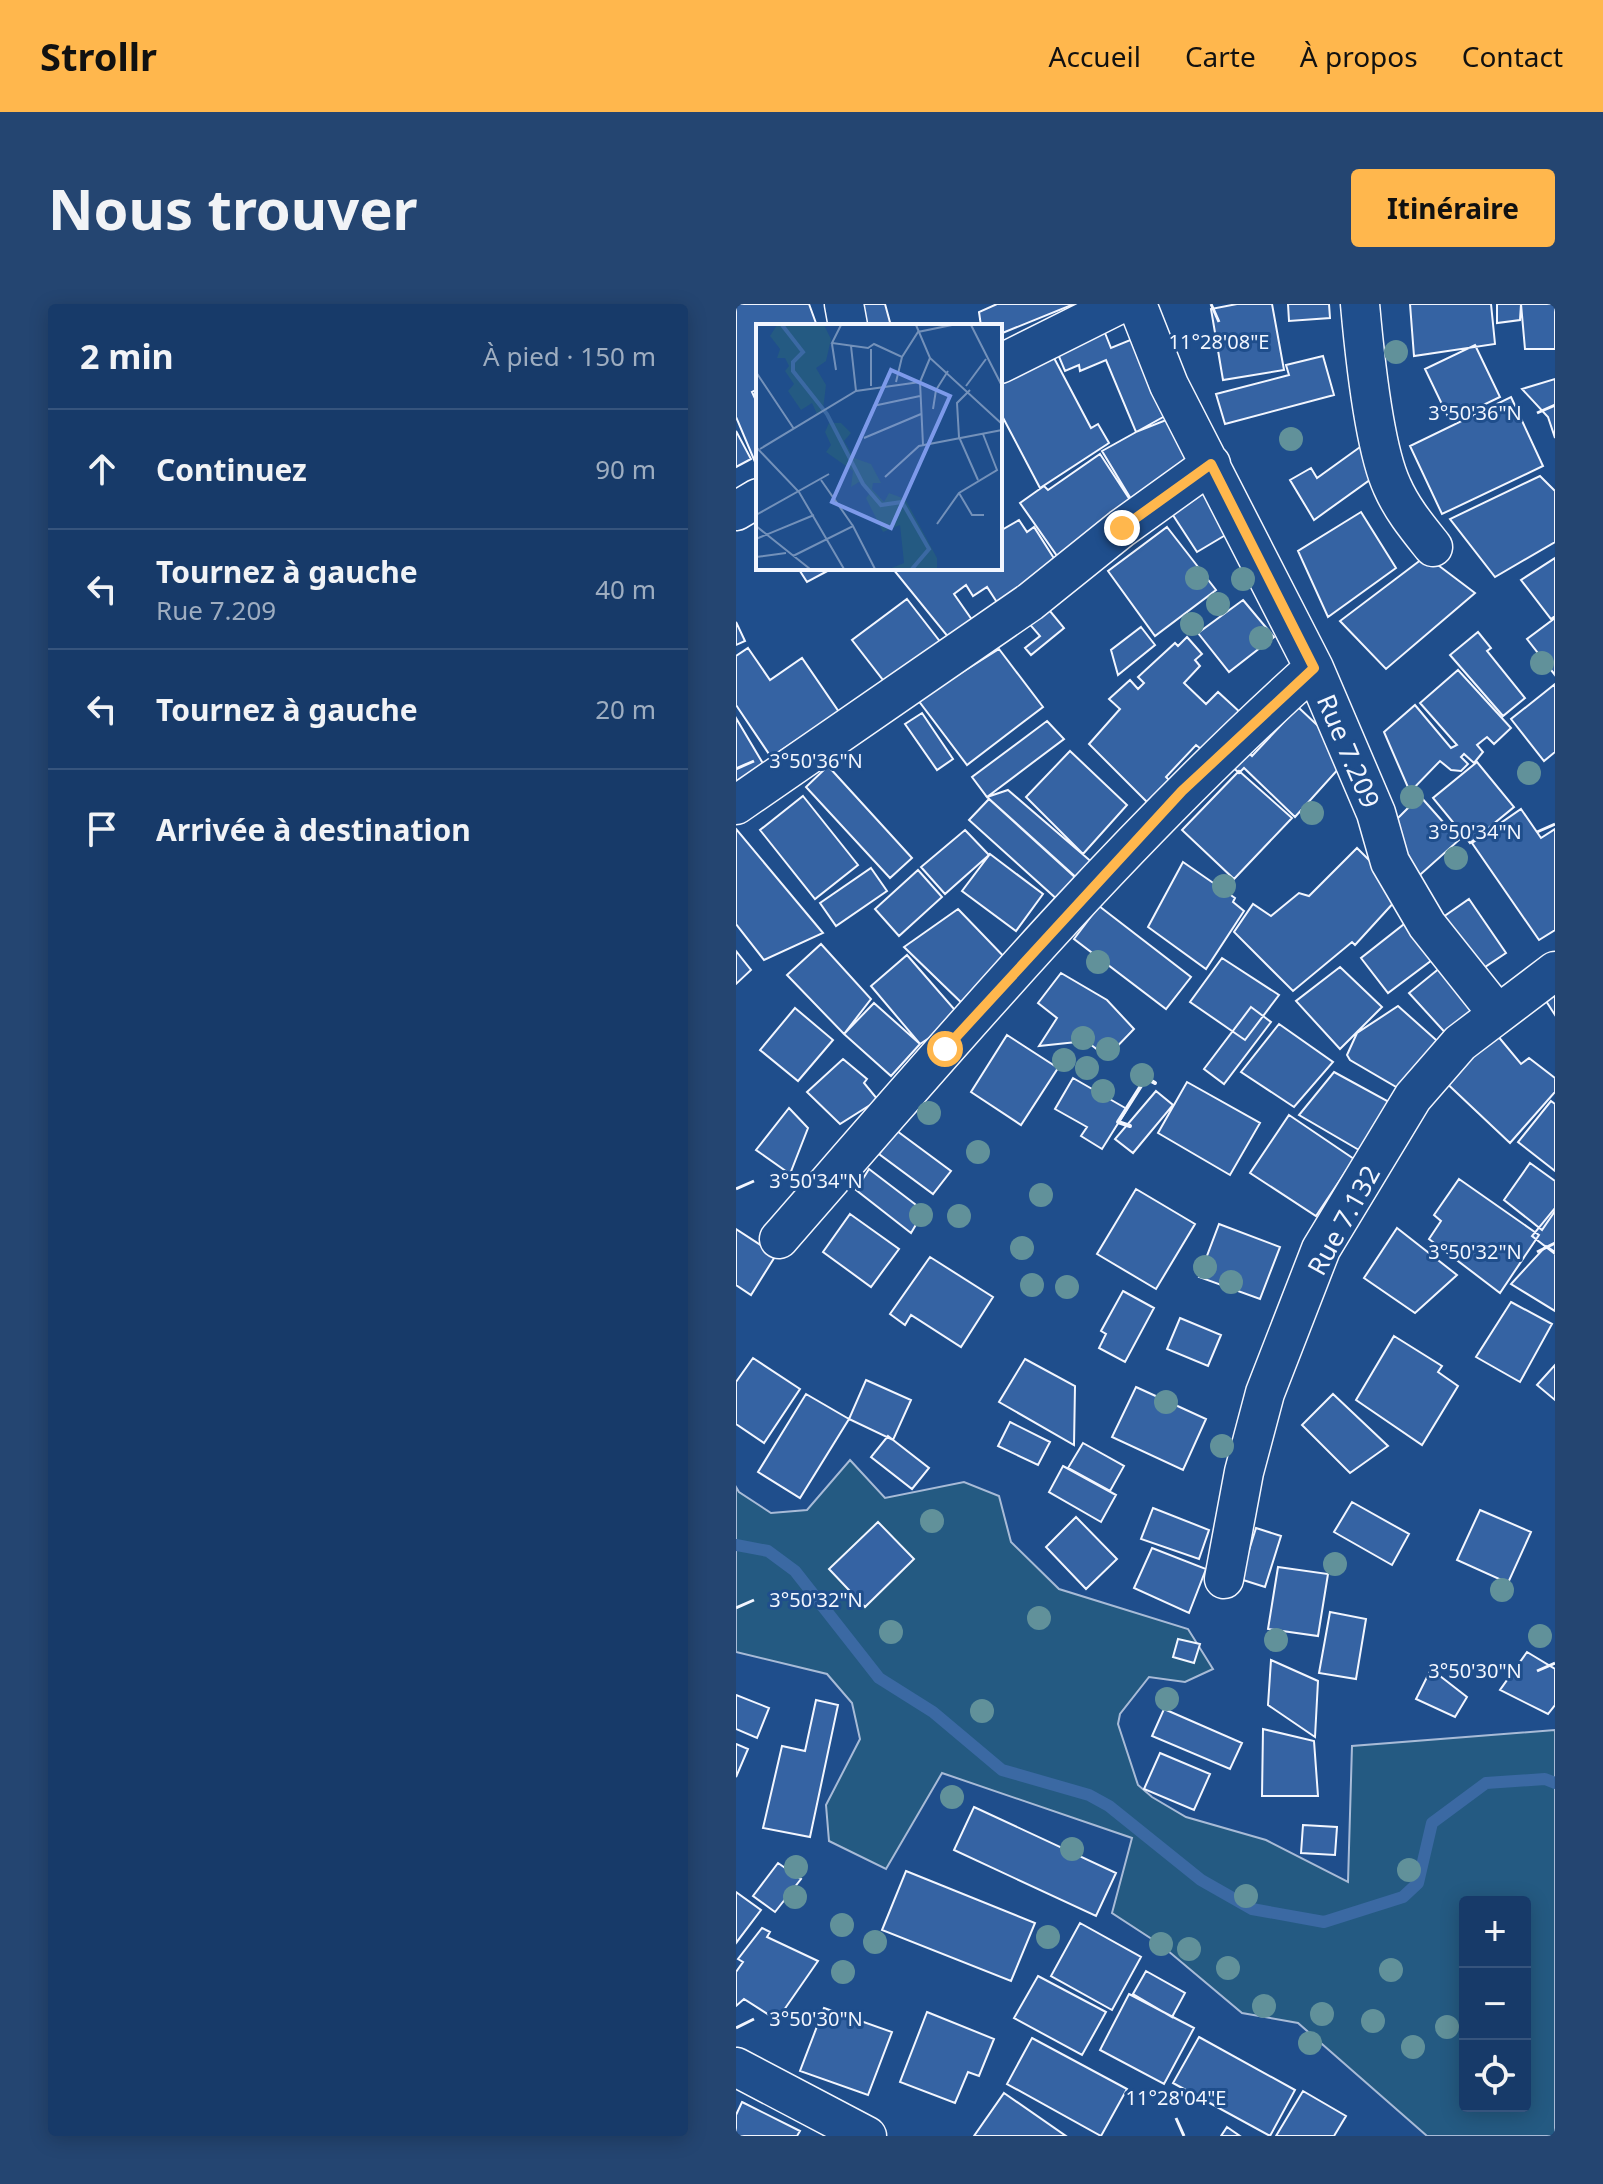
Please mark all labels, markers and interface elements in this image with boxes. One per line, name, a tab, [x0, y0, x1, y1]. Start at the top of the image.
text: Strollr	[40, 30, 157, 82]
text: Accueil	[1049, 37, 1141, 75]
text: Carte	[1185, 37, 1256, 75]
text: À propos	[1300, 37, 1418, 75]
text: Contact	[1462, 37, 1563, 75]
button: Itinéraire	[1351, 169, 1555, 247]
text: Nous trouver	[48, 170, 418, 246]
inset map	[756, 324, 1002, 570]
text: 11°28'08"E	[1169, 328, 1269, 355]
text: 2 min	[80, 333, 174, 379]
text: À pied · 150 m	[483, 338, 656, 374]
text: 3°50'36"N	[1428, 399, 1522, 426]
icon: ahead	[80, 447, 124, 491]
text: Continuez	[156, 449, 307, 490]
text: 90 m	[595, 451, 656, 487]
route end	[1104, 510, 1140, 546]
text: Tournez à gauche	[156, 551, 418, 592]
icon: left	[80, 567, 124, 611]
text: 40 m	[595, 571, 656, 607]
text: Rue 7.209	[156, 592, 276, 628]
icon: left	[80, 687, 124, 731]
text: Tournez à gauche	[156, 689, 418, 730]
street label: Rue 7.209	[1309, 689, 1389, 813]
text: 20 m	[595, 691, 656, 727]
text: 3°50'36"N	[769, 747, 863, 774]
icon: arrive	[80, 807, 124, 851]
text: Arrivée à destination	[156, 809, 471, 850]
text: 3°50'34"N	[1428, 818, 1522, 845]
route start	[927, 1031, 963, 1067]
street label: Rue 7.132	[1298, 1159, 1388, 1281]
text: 3°50'34"N	[769, 1167, 863, 1194]
text: 3°50'32"N	[1428, 1238, 1522, 1265]
text: 3°50'32"N	[769, 1586, 863, 1613]
text: 3°50'30"N	[1428, 1657, 1522, 1684]
map controls	[1459, 1896, 1531, 2112]
button: +	[1459, 1896, 1531, 1968]
button: −	[1459, 1968, 1531, 2040]
text: 3°50'30"N	[769, 2005, 863, 2032]
button: locate	[1459, 2040, 1531, 2112]
text: 11°28'04"E	[1126, 2084, 1226, 2111]

